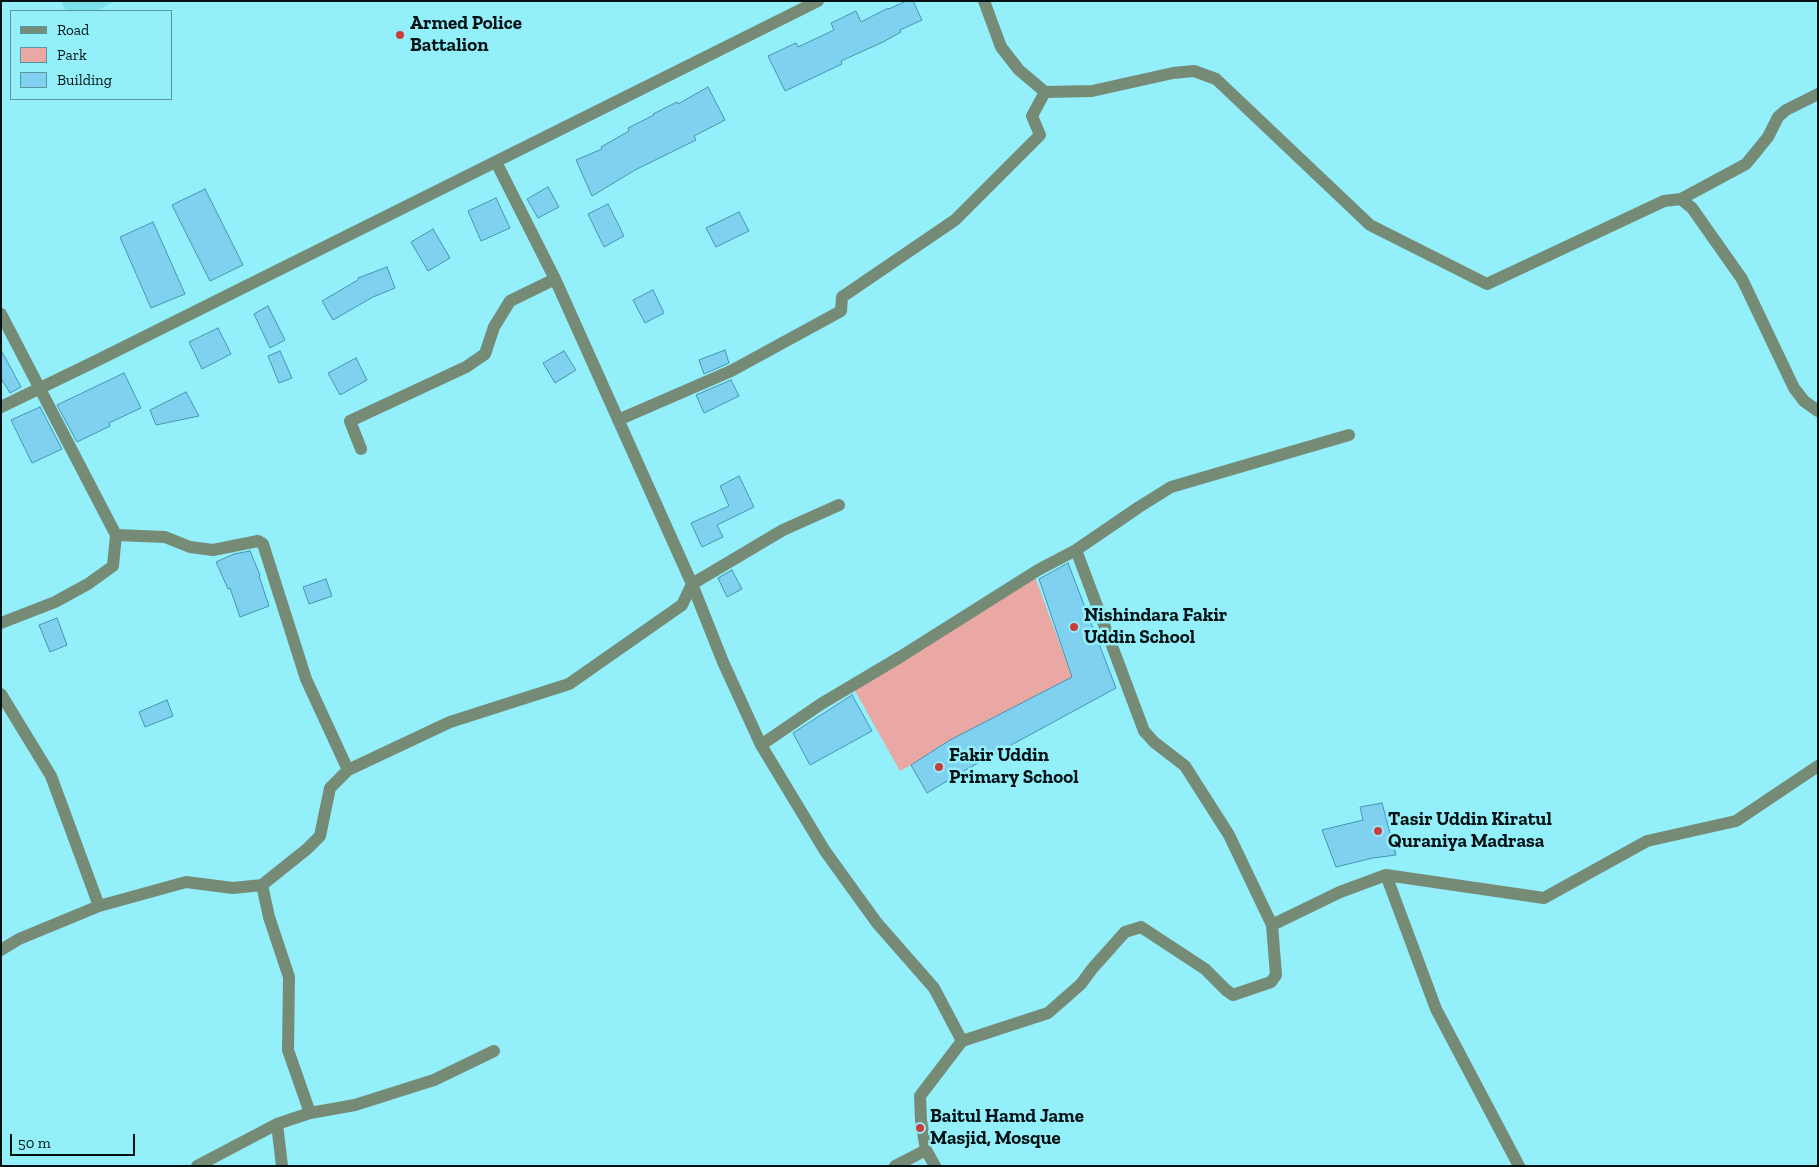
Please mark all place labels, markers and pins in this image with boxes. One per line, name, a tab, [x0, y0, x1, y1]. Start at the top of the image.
place label: Armed Police Battalion	[410, 13, 522, 57]
marker: Armed Police Battalion	[394, 29, 406, 41]
place label: Nishindara Fakir Uddin School	[1084, 605, 1227, 649]
marker: Nishindara Fakir Uddin School	[1068, 621, 1080, 633]
place label: Fakir Uddin Primary School	[949, 745, 1079, 789]
marker: Fakir Uddin Primary School	[933, 761, 945, 773]
place label: Tasir Uddin Kiratul Quraniya Madrasa	[1388, 809, 1552, 853]
marker: Tasir Uddin Kiratul Quraniya Madrasa	[1372, 825, 1384, 837]
place label: Baitul Hamd Jame Masjid, Mosque	[930, 1106, 1084, 1150]
marker: Baitul Hamd Jame Masjid, Mosque	[914, 1122, 926, 1134]

